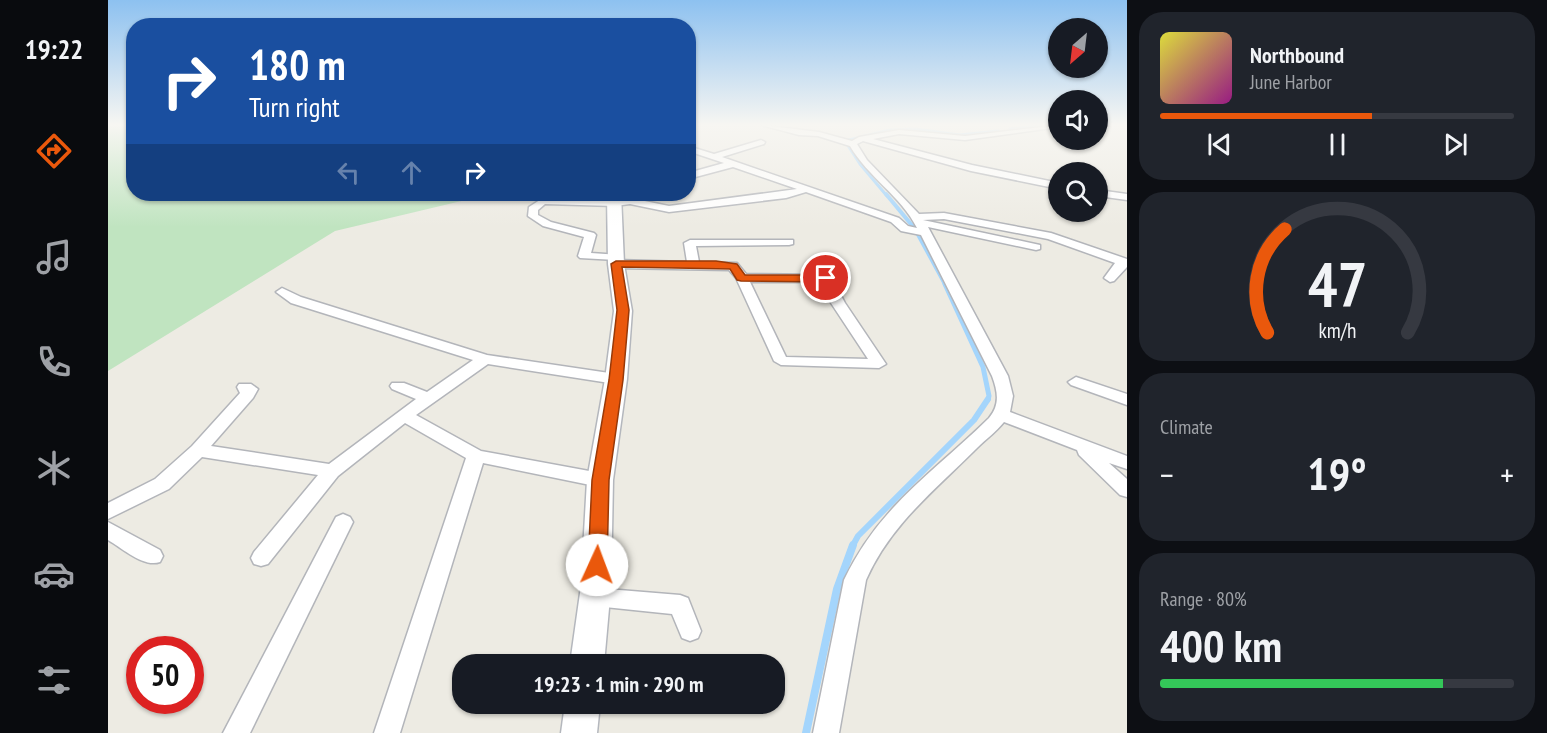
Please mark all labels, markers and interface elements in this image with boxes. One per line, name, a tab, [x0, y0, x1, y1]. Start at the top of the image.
north arrow	[1048, 18, 1108, 78]
map controls	[1048, 18, 1108, 222]
text: 19:22	[25, 32, 83, 66]
text: 180 m	[249, 37, 346, 92]
text: Northbound	[1250, 41, 1344, 69]
icon: right	[150, 42, 228, 120]
text: June Harbor	[1250, 69, 1332, 95]
text: Turn right	[249, 90, 340, 124]
button: sound	[1048, 90, 1108, 150]
icon: previous	[1203, 128, 1236, 161]
icon: pause	[1321, 128, 1354, 161]
icon: next	[1439, 128, 1472, 161]
icon: directions	[33, 130, 75, 172]
icon: left	[332, 156, 365, 189]
icon: ahead	[395, 156, 428, 189]
icon: right	[458, 156, 491, 189]
button: search	[1048, 162, 1108, 222]
icon: music	[33, 236, 75, 278]
text: 47	[1307, 244, 1367, 325]
pin	[800, 252, 851, 303]
icon: arrive	[809, 261, 842, 294]
text: km/h	[1318, 317, 1356, 345]
icon: phone	[33, 341, 75, 383]
text: Climate	[1160, 414, 1213, 440]
text: 19°	[1307, 444, 1367, 502]
icon: climate	[33, 447, 75, 489]
text: −	[1160, 453, 1174, 496]
text: +	[1500, 453, 1514, 496]
position arrow	[565, 533, 629, 597]
icon: car	[33, 553, 75, 595]
text: Range · 80%	[1160, 586, 1247, 612]
text: 400 km	[1160, 616, 1282, 674]
speed limit sign: 50	[126, 636, 204, 714]
icon: filters	[33, 659, 75, 701]
text: 19:23 · 1 min · 290 m	[533, 670, 704, 698]

